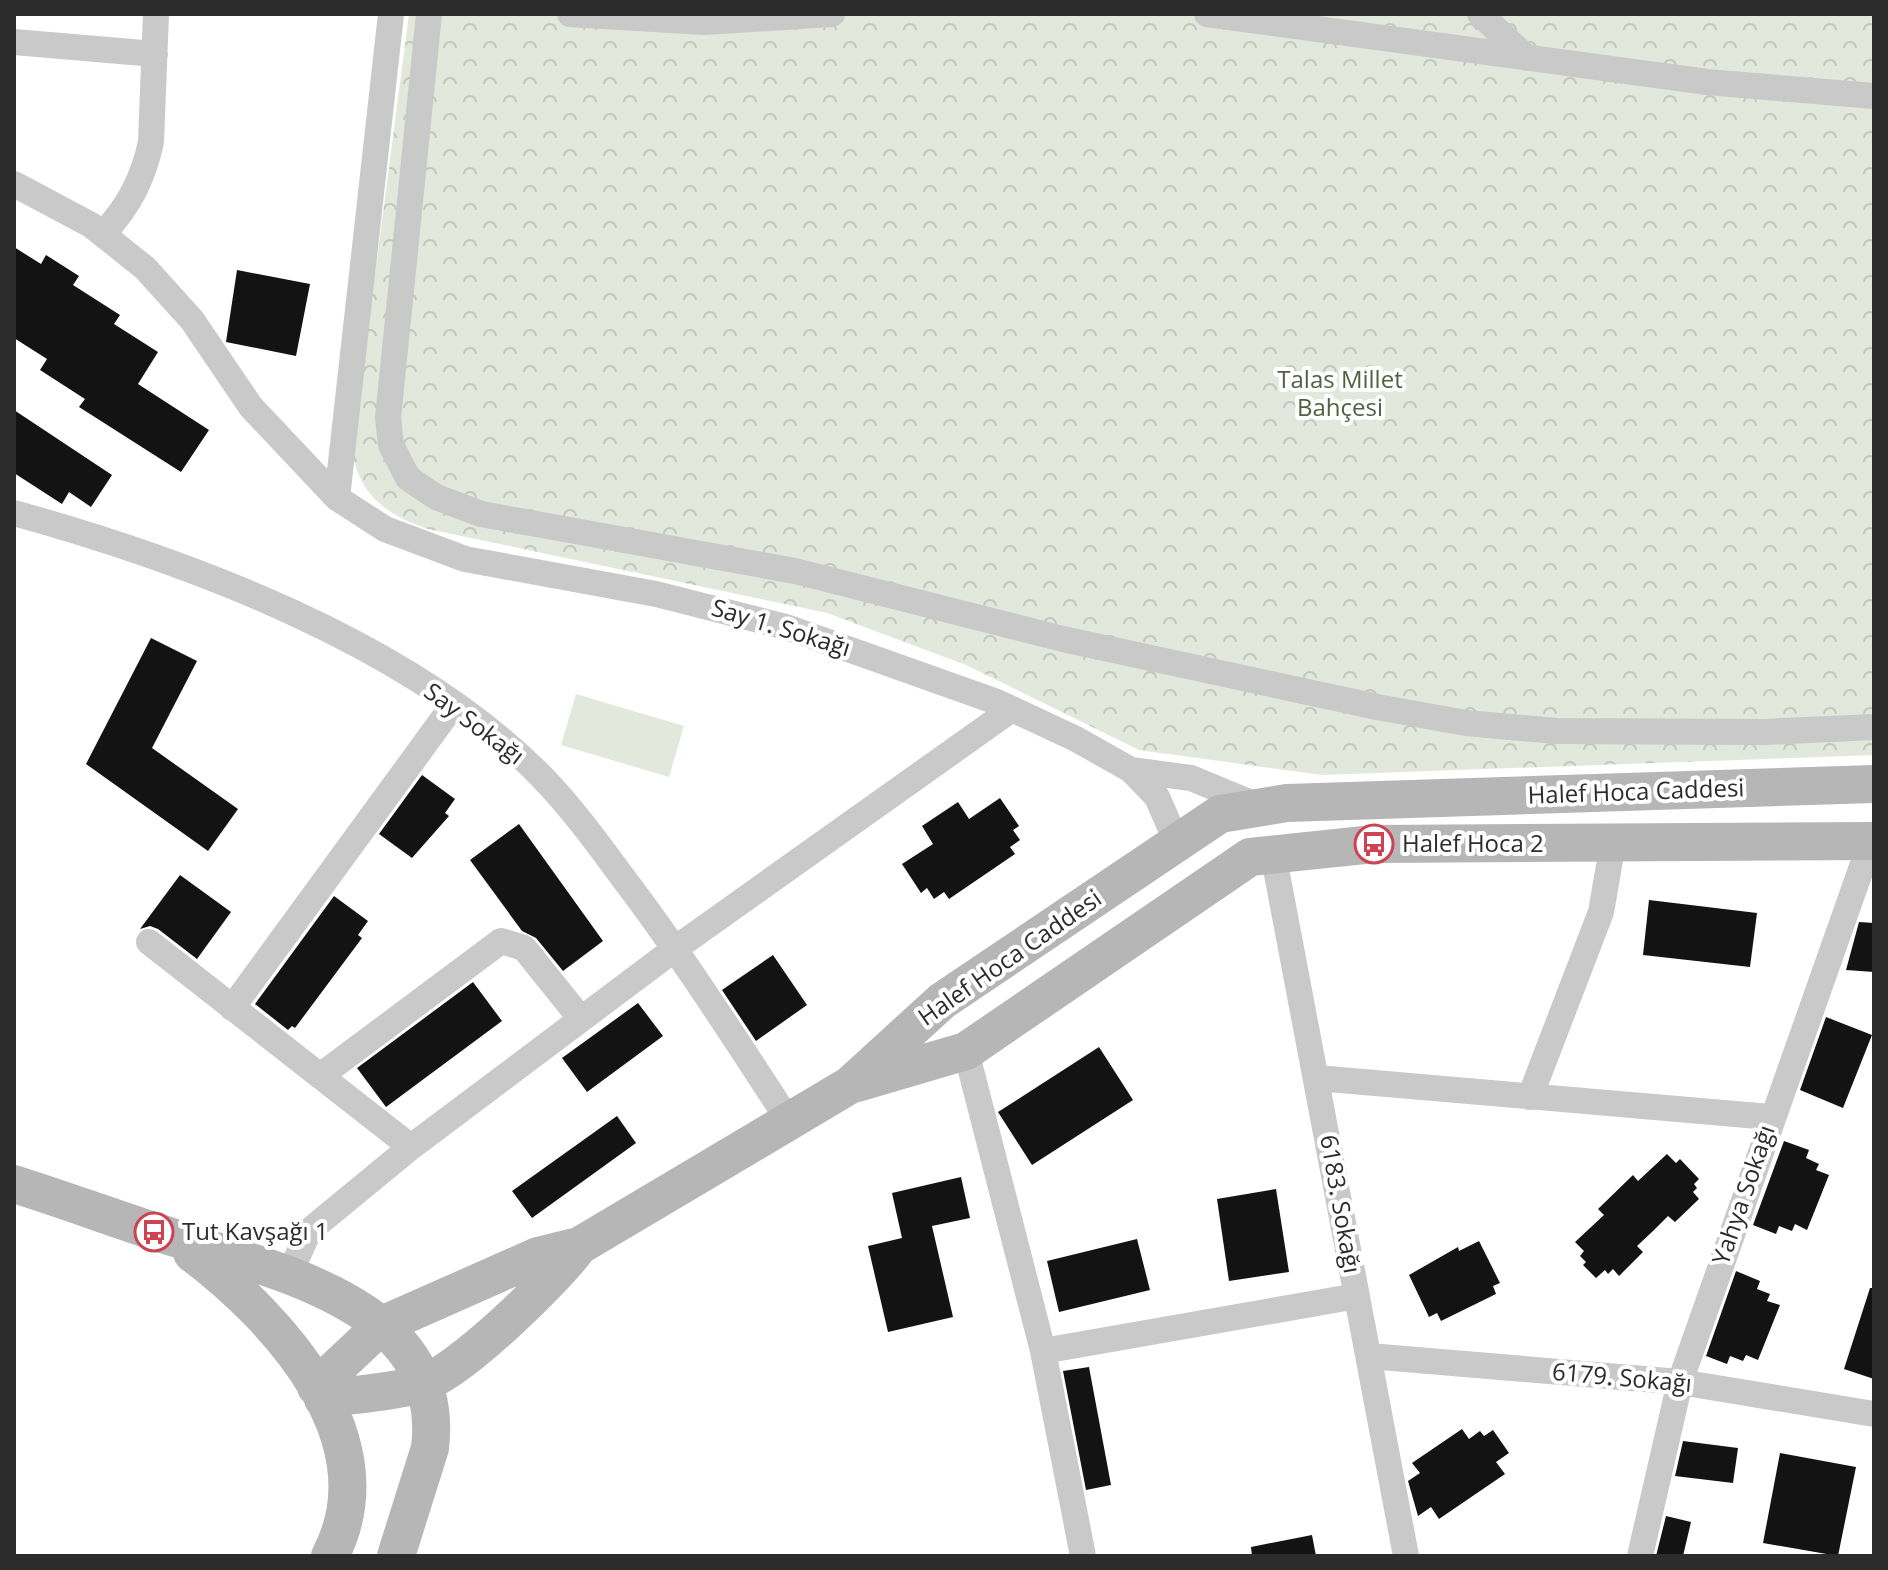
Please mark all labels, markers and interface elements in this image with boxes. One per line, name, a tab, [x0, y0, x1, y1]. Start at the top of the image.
park label: Talas Millet Bahçesi	[1277, 362, 1403, 423]
street label: Say 1. Sokağı	[708, 590, 855, 663]
street label: Say Sokağı	[418, 674, 532, 771]
street label: Halef Hoca Caddesi	[1527, 770, 1745, 811]
bus stop icon: Halef Hoca 2	[1353, 823, 1395, 865]
place label: Halef Hoca 2	[1402, 826, 1544, 859]
street label: Halef Hoca Caddesi	[911, 881, 1107, 1032]
street label: Yahya Sokağı	[1703, 1120, 1782, 1269]
street label: 6183. Sokağı	[1313, 1132, 1370, 1276]
bus stop icon: Tut Kavşağı 1	[133, 1211, 175, 1253]
place label: Tut Kavşağı 1	[182, 1214, 329, 1247]
street label: 6179. Sokağı	[1551, 1354, 1693, 1399]

